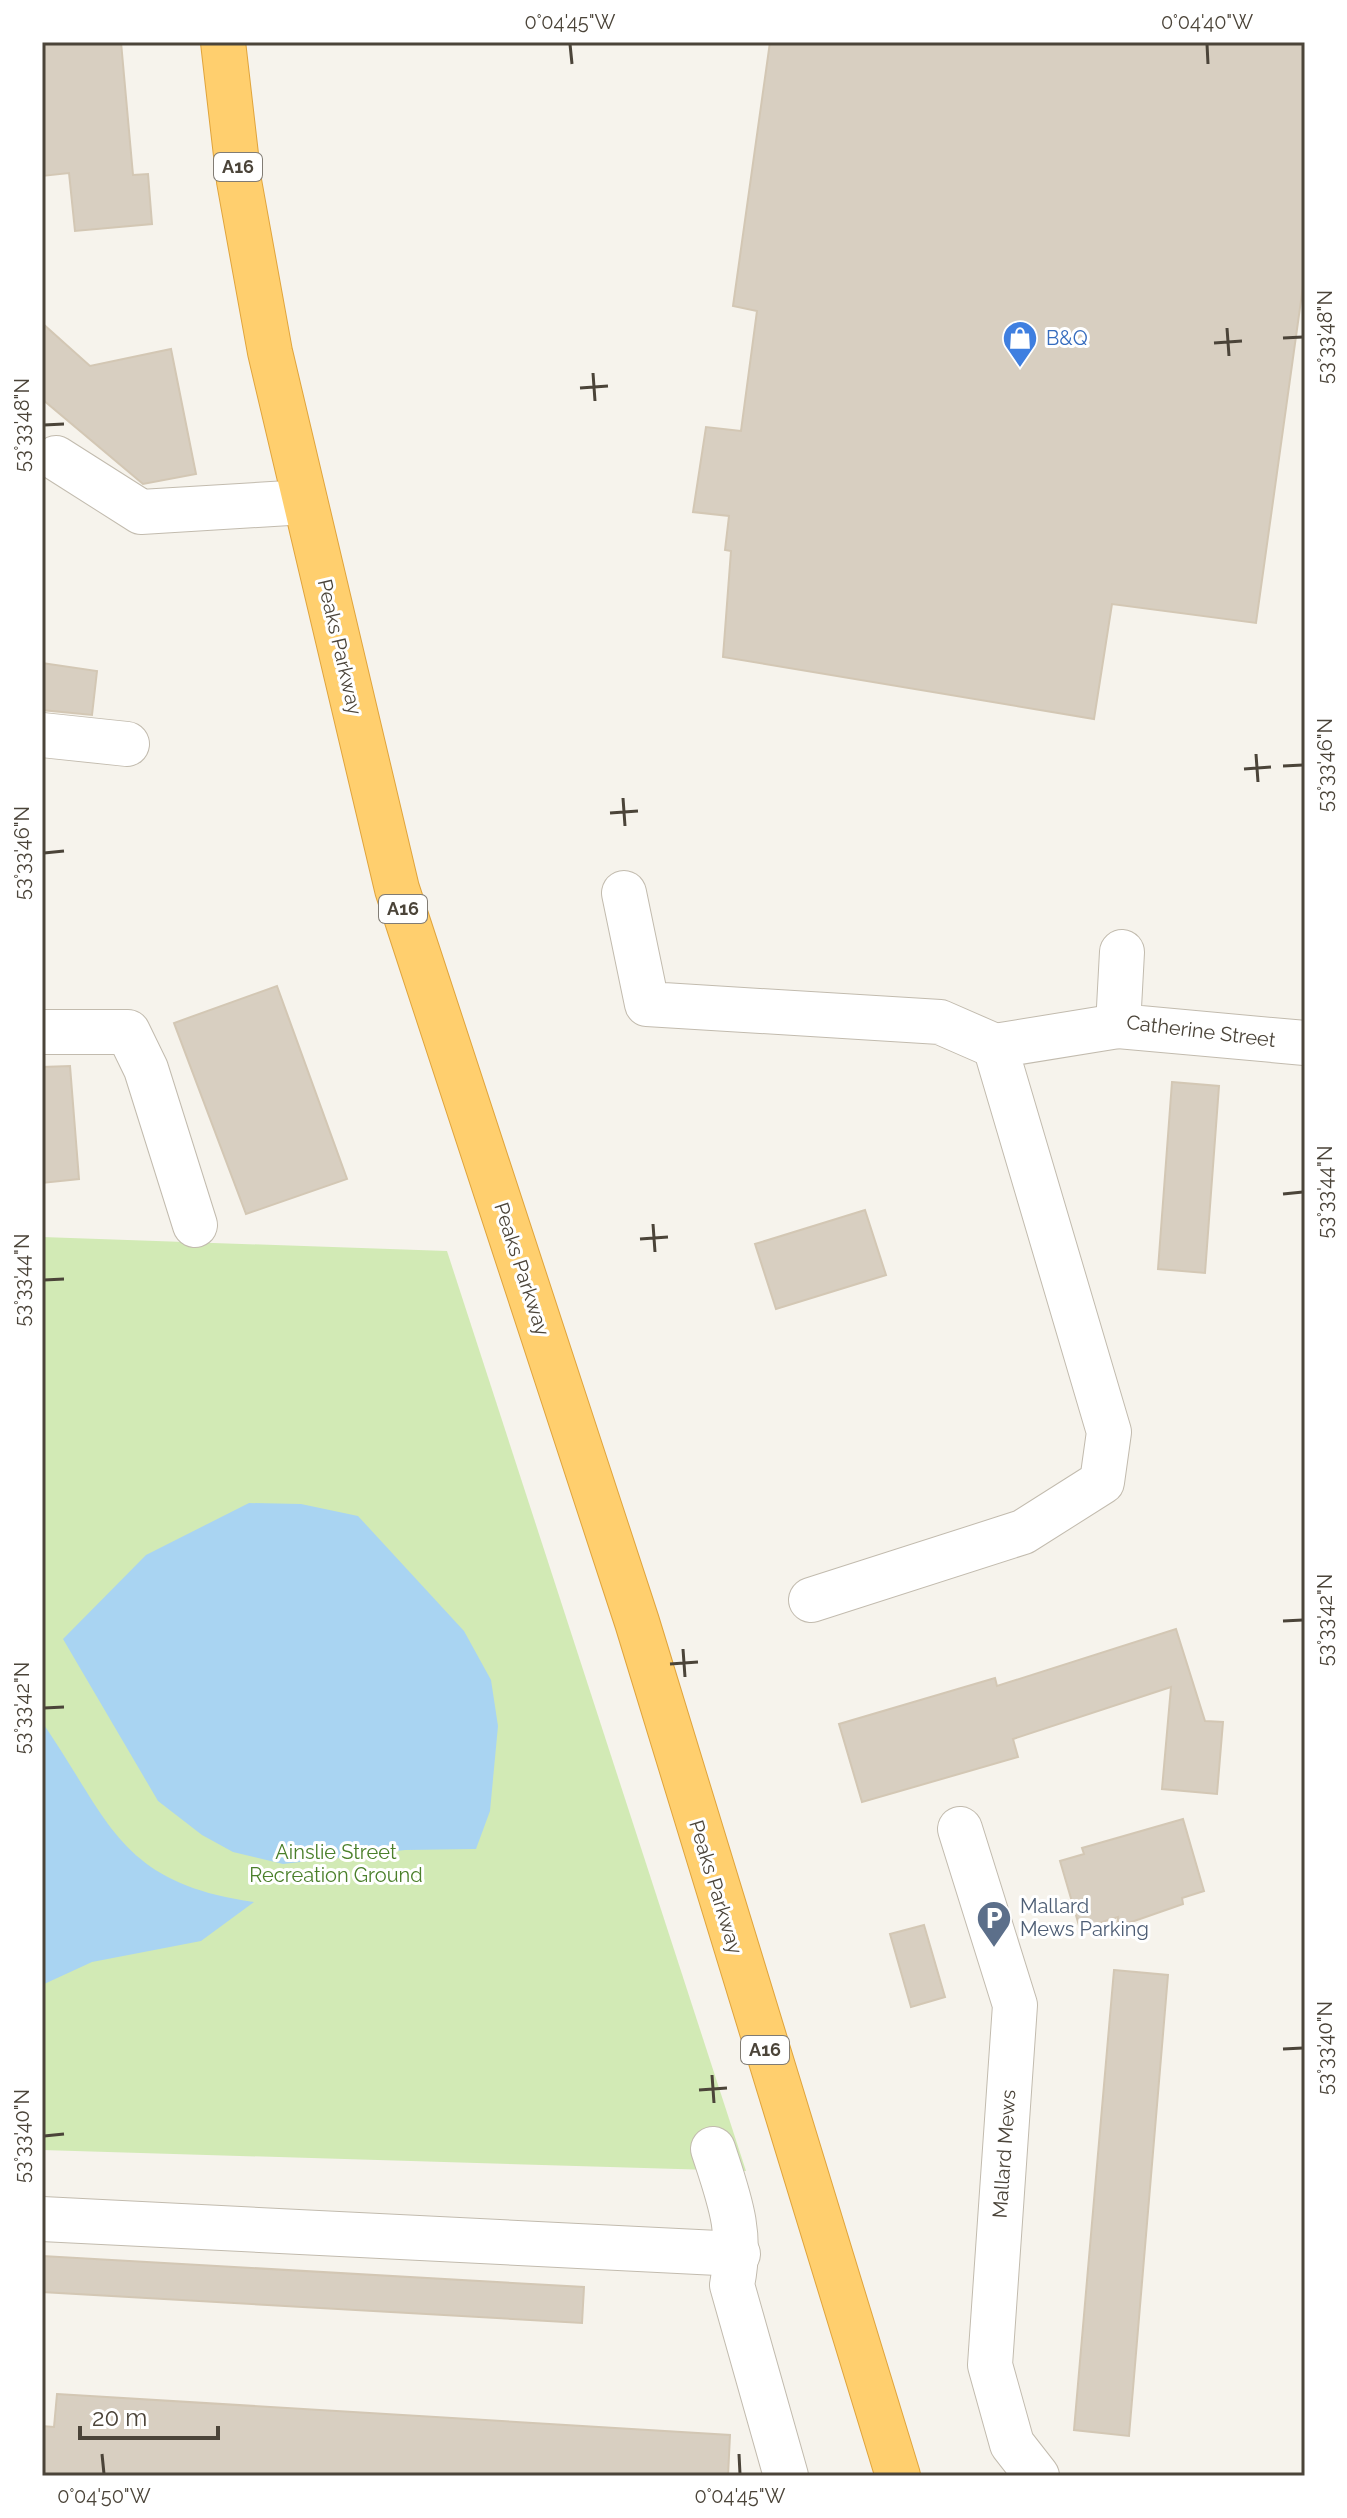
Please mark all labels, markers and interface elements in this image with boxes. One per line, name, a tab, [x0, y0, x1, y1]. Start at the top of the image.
text: 0°04'45"W	[525, 10, 616, 34]
text: 0°04'40"W	[1161, 10, 1253, 34]
road number: A16	[214, 153, 262, 181]
text: 53°33'48"N	[1313, 290, 1337, 384]
shop icon: B&Q	[1001, 319, 1039, 369]
place label: B&Q	[1046, 326, 1088, 350]
text: 53°33'48"N	[10, 378, 34, 472]
street label: Peaks Parkway	[313, 577, 367, 717]
text: 53°33'46"N	[1313, 718, 1337, 812]
text: 53°33'46"N	[10, 806, 34, 900]
road number: A16	[379, 895, 427, 923]
street label: Catherine Street	[1125, 1010, 1277, 1052]
text: 53°33'44"N	[1313, 1146, 1337, 1238]
street label: Peaks Parkway	[489, 1199, 555, 1339]
text: 53°33'44"N	[10, 1234, 34, 1326]
text: 53°33'42"N	[1313, 1574, 1337, 1666]
text: 53°33'42"N	[10, 1662, 34, 1754]
street label: Peaks Parkway	[684, 1817, 748, 1957]
park label: Ainslie Street Recreation Ground	[249, 1840, 423, 1887]
place label: Mallard Mews Parking	[1020, 1894, 1149, 1941]
parking icon: Mallard Mews Parking	[975, 1899, 1013, 1949]
text: 53°33'40"N	[1313, 2001, 1337, 2095]
road number: A16	[741, 2036, 789, 2064]
text: 53°33'40"N	[10, 2089, 34, 2183]
street label: Mallard Mews	[988, 2089, 1020, 2219]
scale bar	[80, 2390, 218, 2440]
text: 20 m	[92, 2403, 147, 2432]
text: 0°04'50"W	[57, 2484, 151, 2508]
text: 0°04'45"W	[695, 2484, 786, 2508]

